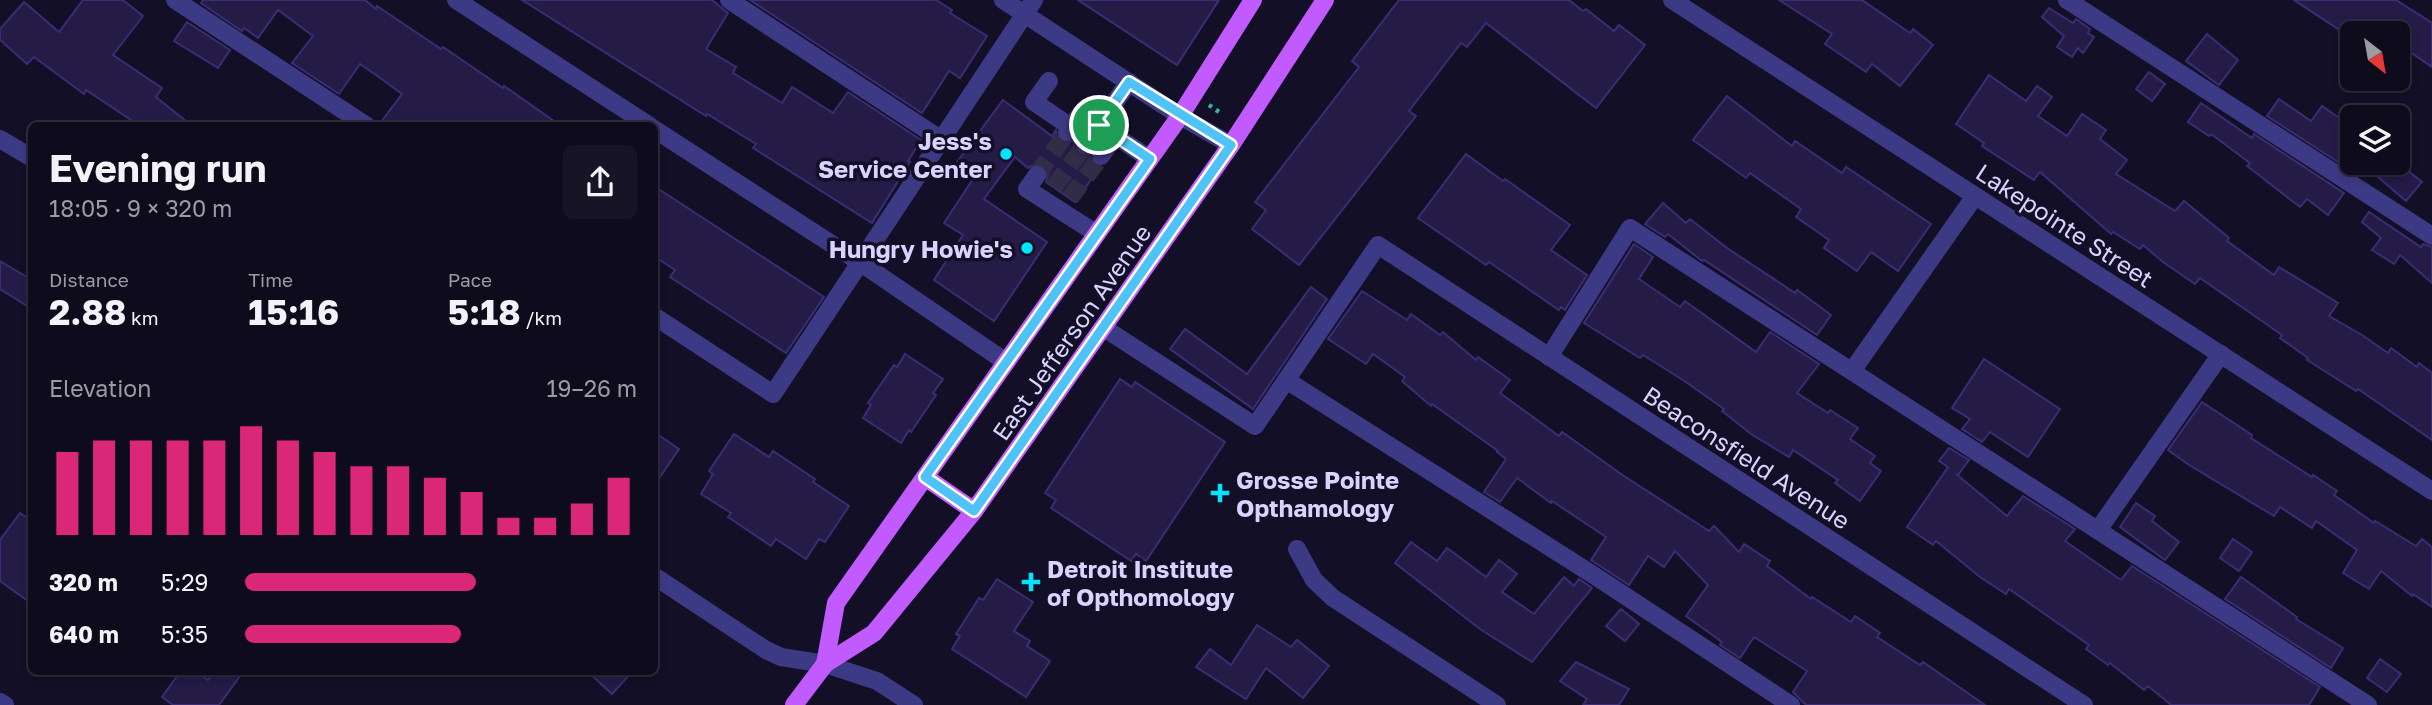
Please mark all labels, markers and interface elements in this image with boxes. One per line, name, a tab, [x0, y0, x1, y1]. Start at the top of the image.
north arrow	[2340, 21, 2410, 91]
map controls	[2340, 21, 2410, 175]
pin	[1069, 95, 1129, 155]
button: layers	[2340, 105, 2410, 175]
icon: arrive	[1080, 106, 1118, 144]
place label: Jess's Service Center	[818, 126, 992, 183]
text: Evening run	[49, 145, 267, 190]
button: share	[563, 145, 637, 219]
marker: Jess's Service Center	[998, 146, 1014, 162]
street label: Lakepointe Street	[1971, 157, 2159, 293]
text: 18:05 · 9 × 320 m	[49, 194, 232, 222]
street label: East Jefferson Avenue	[986, 219, 1156, 445]
place label: Hungry Howie's	[829, 234, 1013, 263]
marker: Hungry Howie's	[1019, 240, 1035, 256]
text: Distance	[49, 268, 129, 291]
text: Time	[248, 268, 293, 291]
text: Pace	[448, 268, 492, 291]
text: 2.88	[49, 291, 126, 333]
text: 15:16	[248, 291, 339, 333]
text: 5:18	[448, 291, 521, 333]
text: km	[126, 306, 159, 329]
text: /km	[521, 306, 562, 329]
text: Elevation	[49, 374, 151, 402]
text: 19–26 m	[546, 374, 637, 402]
street label: Beaconsfield Avenue	[1638, 379, 1856, 535]
place label: Grosse Pointe Opthamology	[1236, 465, 1399, 522]
marker: Grosse Pointe Opthamology	[1210, 483, 1230, 503]
place label: Detroit Institute of Opthomology	[1047, 554, 1235, 611]
text: 320 m	[49, 568, 118, 596]
text: 5:29	[161, 568, 209, 596]
marker: Detroit Institute of Opthomology	[1021, 572, 1041, 592]
text: 640 m	[49, 620, 119, 648]
text: 5:35	[161, 620, 208, 648]

